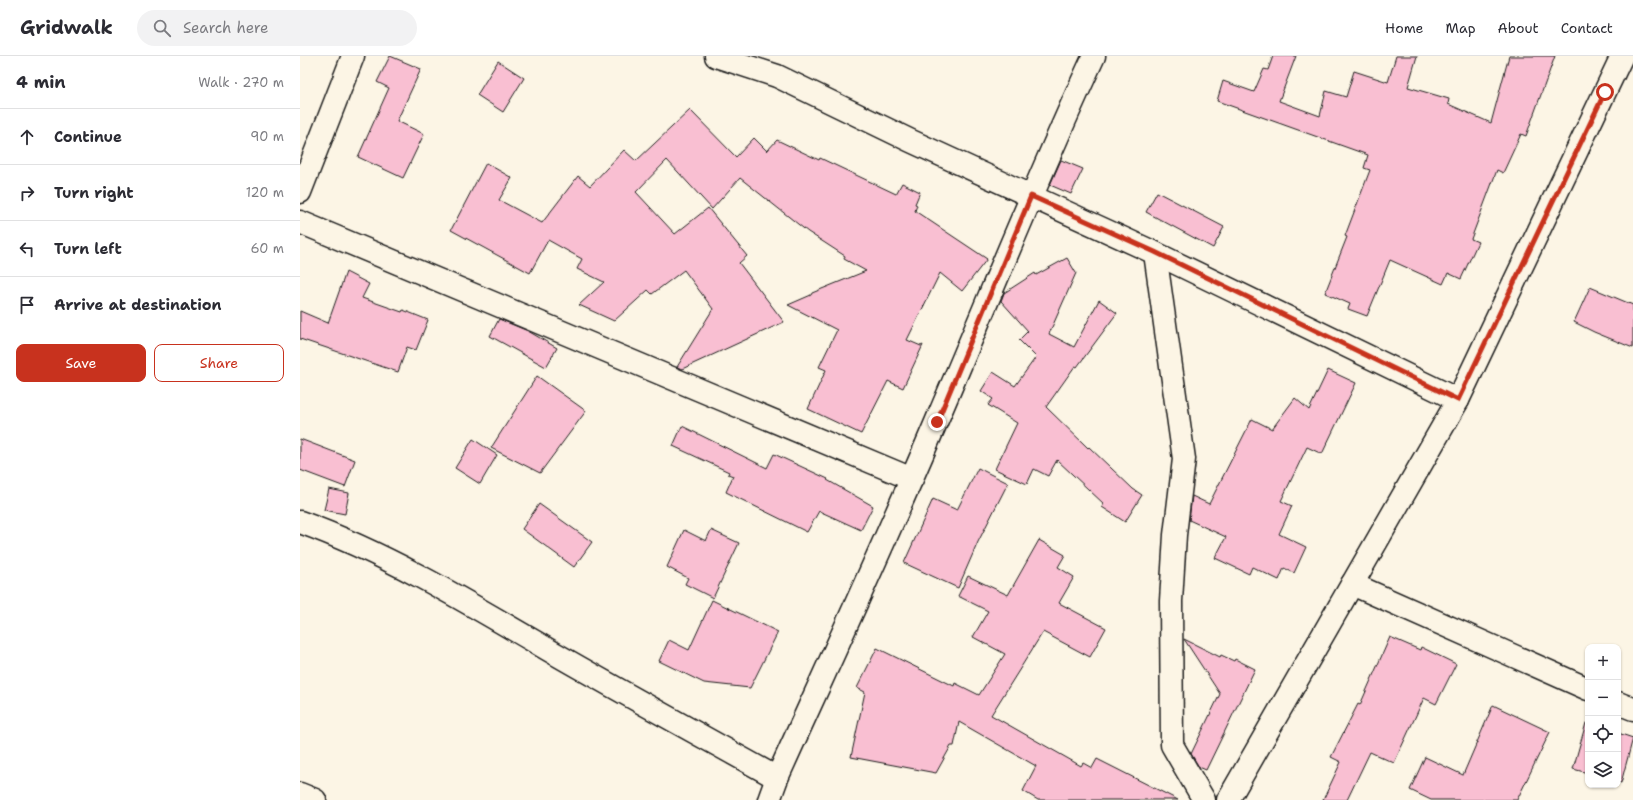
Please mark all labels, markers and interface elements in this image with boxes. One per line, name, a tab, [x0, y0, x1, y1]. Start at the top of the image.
search box	[137, 10, 417, 46]
text: Gridwalk	[20, 15, 113, 40]
icon: search	[151, 17, 173, 39]
text: Search here	[183, 18, 269, 38]
text: Home	[1385, 19, 1424, 37]
text: Map	[1446, 19, 1476, 37]
text: About	[1498, 19, 1539, 37]
text: Contact	[1561, 19, 1613, 37]
text: 4 min	[16, 71, 66, 93]
text: Walk · 270 m	[198, 74, 284, 91]
route start	[1596, 83, 1614, 101]
icon: ahead	[16, 126, 38, 148]
text: Continue	[54, 127, 122, 147]
text: 90 m	[250, 128, 284, 145]
icon: right	[16, 182, 38, 204]
text: Turn right	[54, 183, 134, 203]
text: 120 m	[246, 184, 284, 201]
icon: left	[16, 238, 38, 260]
text: Turn left	[54, 239, 122, 259]
text: 60 m	[251, 240, 284, 257]
icon: arrive	[16, 294, 38, 316]
text: Arrive at destination	[54, 295, 222, 315]
button: Save	[16, 344, 146, 382]
button: Share	[154, 344, 284, 382]
route end	[928, 413, 946, 431]
map controls	[1585, 644, 1621, 788]
button: +	[1585, 644, 1621, 680]
button: −	[1585, 680, 1621, 716]
button: locate	[1585, 716, 1621, 752]
button: layers	[1585, 752, 1621, 788]

